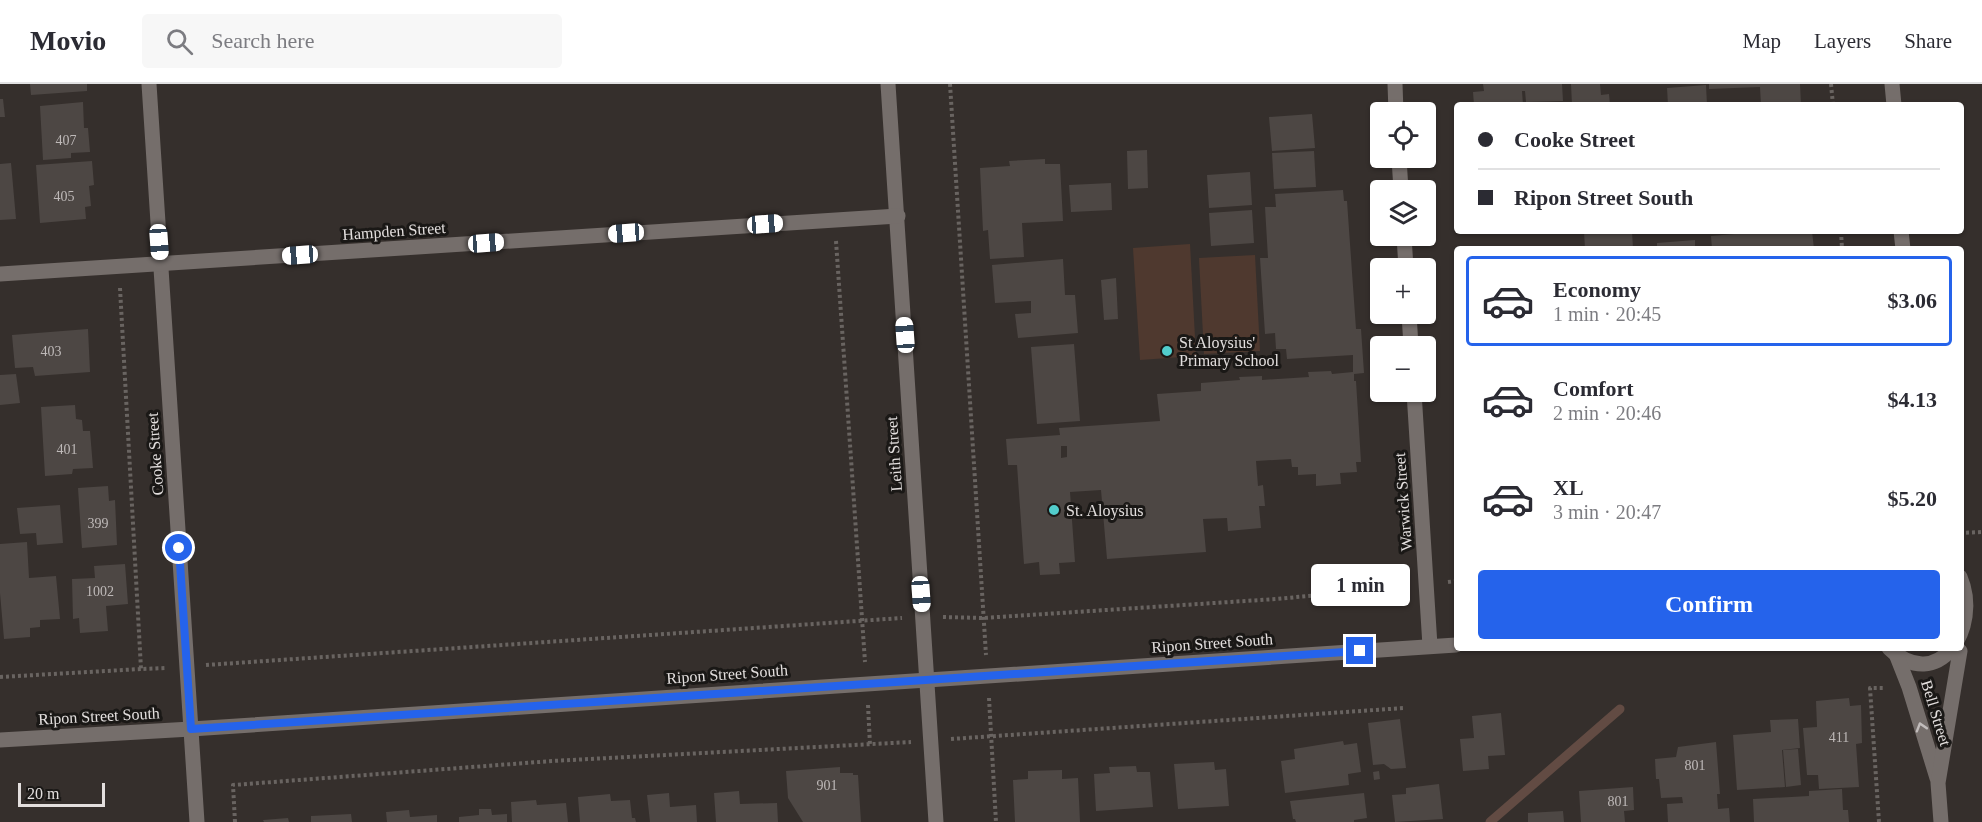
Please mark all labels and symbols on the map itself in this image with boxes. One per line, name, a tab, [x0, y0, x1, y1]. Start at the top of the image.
house number: 407	[56, 133, 77, 148]
house number: 405	[54, 189, 75, 204]
car	[746, 214, 784, 234]
street label: Hampden Street	[342, 219, 447, 244]
car	[149, 223, 169, 261]
car	[607, 223, 645, 243]
car	[467, 233, 505, 253]
car	[281, 245, 319, 265]
car	[895, 316, 915, 354]
place label: St Aloysius' Primary School	[1179, 334, 1280, 370]
house number: 403	[41, 344, 62, 359]
marker: St Aloysius' Primary School	[1160, 344, 1174, 358]
street label: Cooke Street	[144, 411, 166, 496]
street label: Leith Street	[883, 415, 905, 492]
house number: 401	[57, 442, 78, 457]
street label: Warwick Street	[1391, 452, 1415, 552]
place label: St. Aloysius	[1066, 502, 1143, 520]
marker: St. Aloysius	[1047, 503, 1061, 517]
house number: 399	[88, 516, 109, 531]
route start	[165, 534, 192, 561]
callout: 1 min	[1310, 564, 1410, 606]
car	[911, 575, 931, 613]
house number: 1002	[86, 584, 114, 599]
street label: Ripon Street South	[1151, 630, 1273, 657]
route end	[1346, 637, 1373, 664]
street label: Ripon Street South	[666, 661, 788, 688]
street label: Bell Street	[1918, 678, 1954, 749]
street label: Ripon Street South	[38, 704, 160, 729]
one-way arrow	[1916, 722, 1928, 733]
house number: 411	[1829, 730, 1849, 745]
house number: 801	[1685, 758, 1706, 773]
house number: 901	[817, 778, 838, 793]
scale bar	[18, 780, 105, 808]
house number: 801	[1608, 794, 1629, 809]

